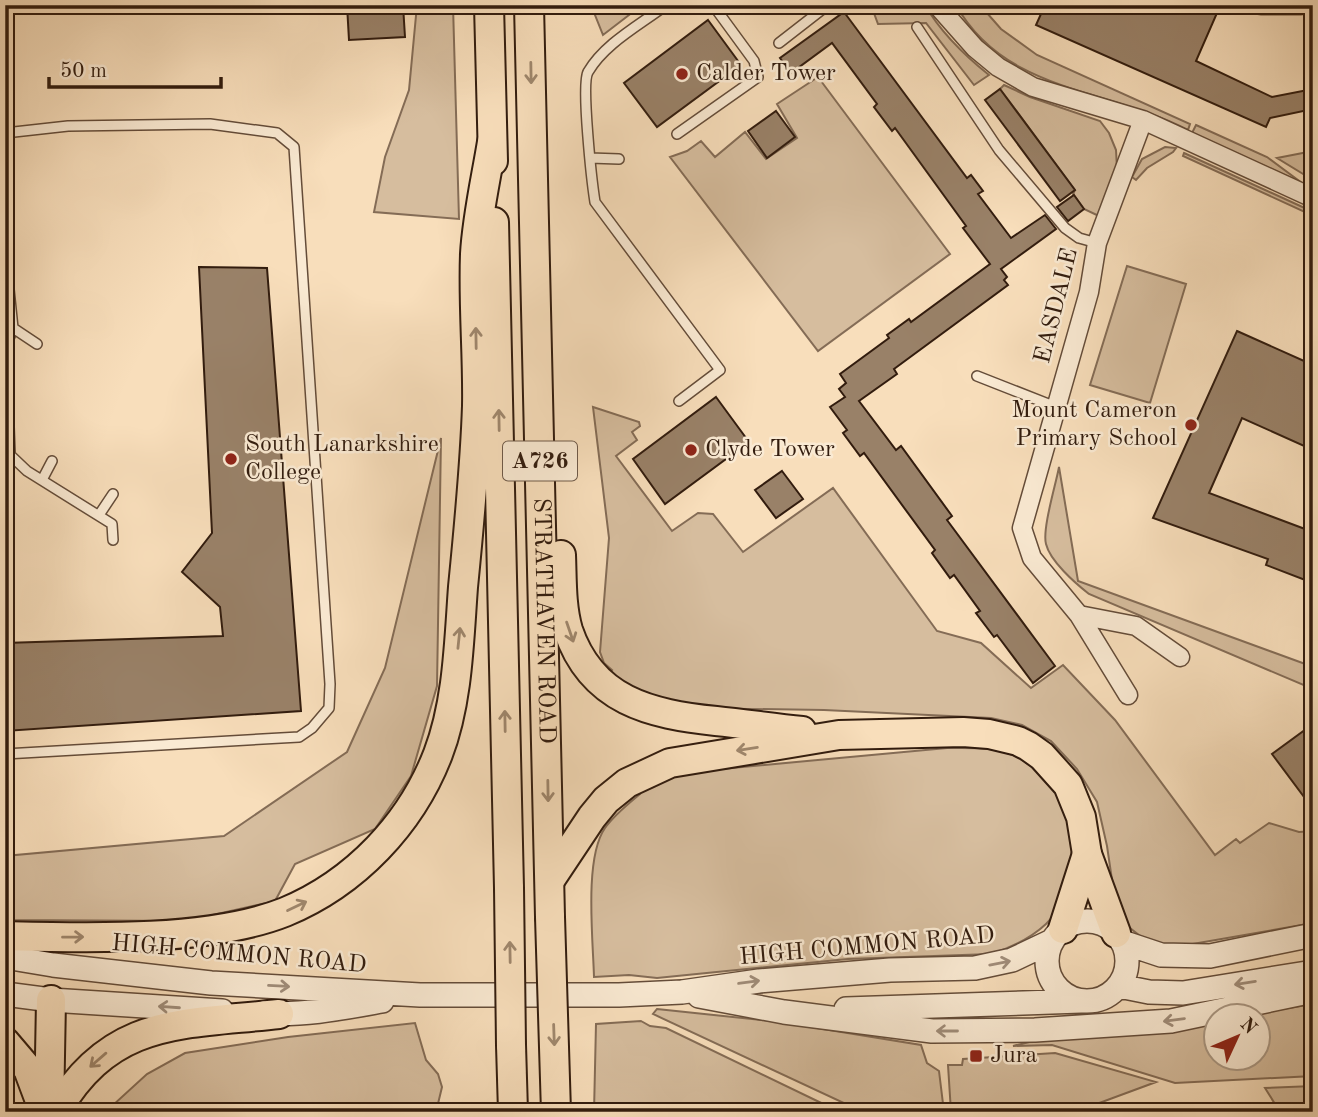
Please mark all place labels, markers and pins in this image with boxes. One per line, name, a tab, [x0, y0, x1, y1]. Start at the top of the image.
place label: Calder Tower	[696, 62, 836, 86]
marker: Calder Tower	[674, 66, 690, 82]
place label: Mount Cameron Primary School	[1011, 399, 1177, 451]
marker: Mount Cameron Primary School	[1183, 417, 1199, 433]
place label: South Lanarkshire College	[245, 433, 439, 485]
place label: Clyde Tower	[705, 438, 835, 462]
marker: Clyde Tower	[683, 442, 699, 458]
marker: South Lanarkshire College	[223, 451, 239, 467]
place label: Jura	[990, 1044, 1038, 1068]
marker: Jura	[968, 1048, 984, 1064]

